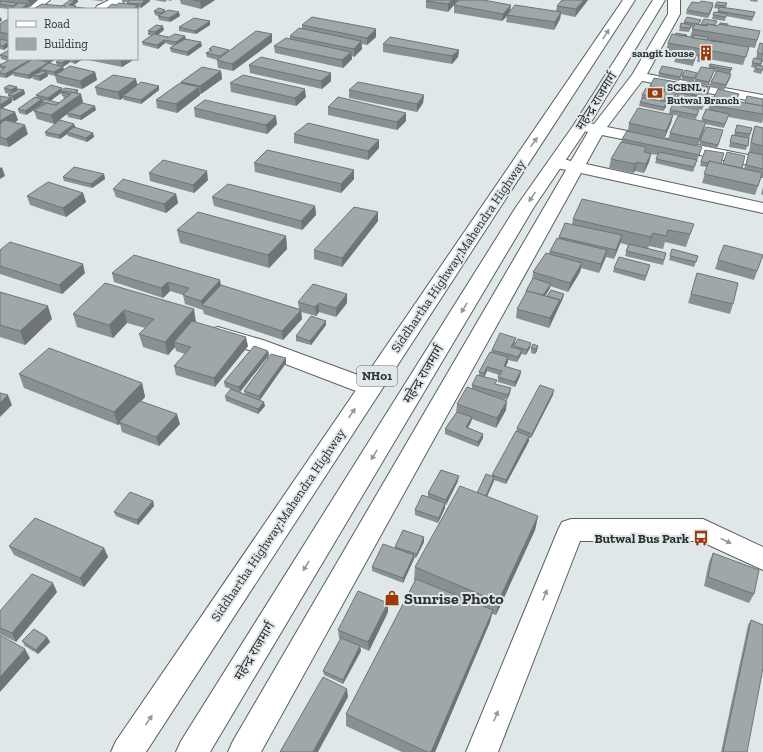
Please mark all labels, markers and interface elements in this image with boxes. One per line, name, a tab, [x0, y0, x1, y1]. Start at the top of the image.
legend	[8, 8, 138, 60]
text: Road	[44, 17, 70, 31]
one-way arrow	[602, 29, 610, 40]
text: Building	[44, 37, 88, 51]
building icon: sangit house	[697, 44, 715, 62]
place label: sangit house	[632, 47, 695, 60]
street label: महेन्द्र राजमार्ग	[572, 68, 620, 133]
place label: SCBNL , Butwal Branch	[667, 81, 740, 107]
bank icon: SCBNL , Butwal Branch	[646, 84, 664, 102]
one-way arrow	[530, 137, 538, 148]
street label: Siddhartha Highway;Mahendra Highway	[388, 157, 528, 355]
one-way arrow	[528, 192, 536, 203]
one-way arrow	[460, 302, 467, 314]
street label: महेन्द्र राजमार्ग	[400, 341, 447, 406]
road number: NH01	[357, 366, 397, 386]
one-way arrow	[349, 407, 356, 419]
street label: Siddhartha Highway;Mahendra Highway	[208, 426, 348, 624]
one-way arrow	[370, 449, 377, 461]
bus stop icon: Butwal Bus Park	[692, 529, 710, 547]
place label: Butwal Bus Park	[594, 531, 689, 546]
one-way arrow	[721, 538, 732, 544]
one-way arrow	[302, 561, 310, 571]
shop icon: Sunrise Photo	[383, 589, 401, 607]
place label: Sunrise Photo	[404, 589, 504, 608]
one-way arrow	[542, 590, 548, 601]
street label: महेन्द्र राजमार्ग	[231, 618, 278, 683]
one-way arrow	[494, 709, 500, 721]
one-way arrow	[145, 714, 152, 725]

